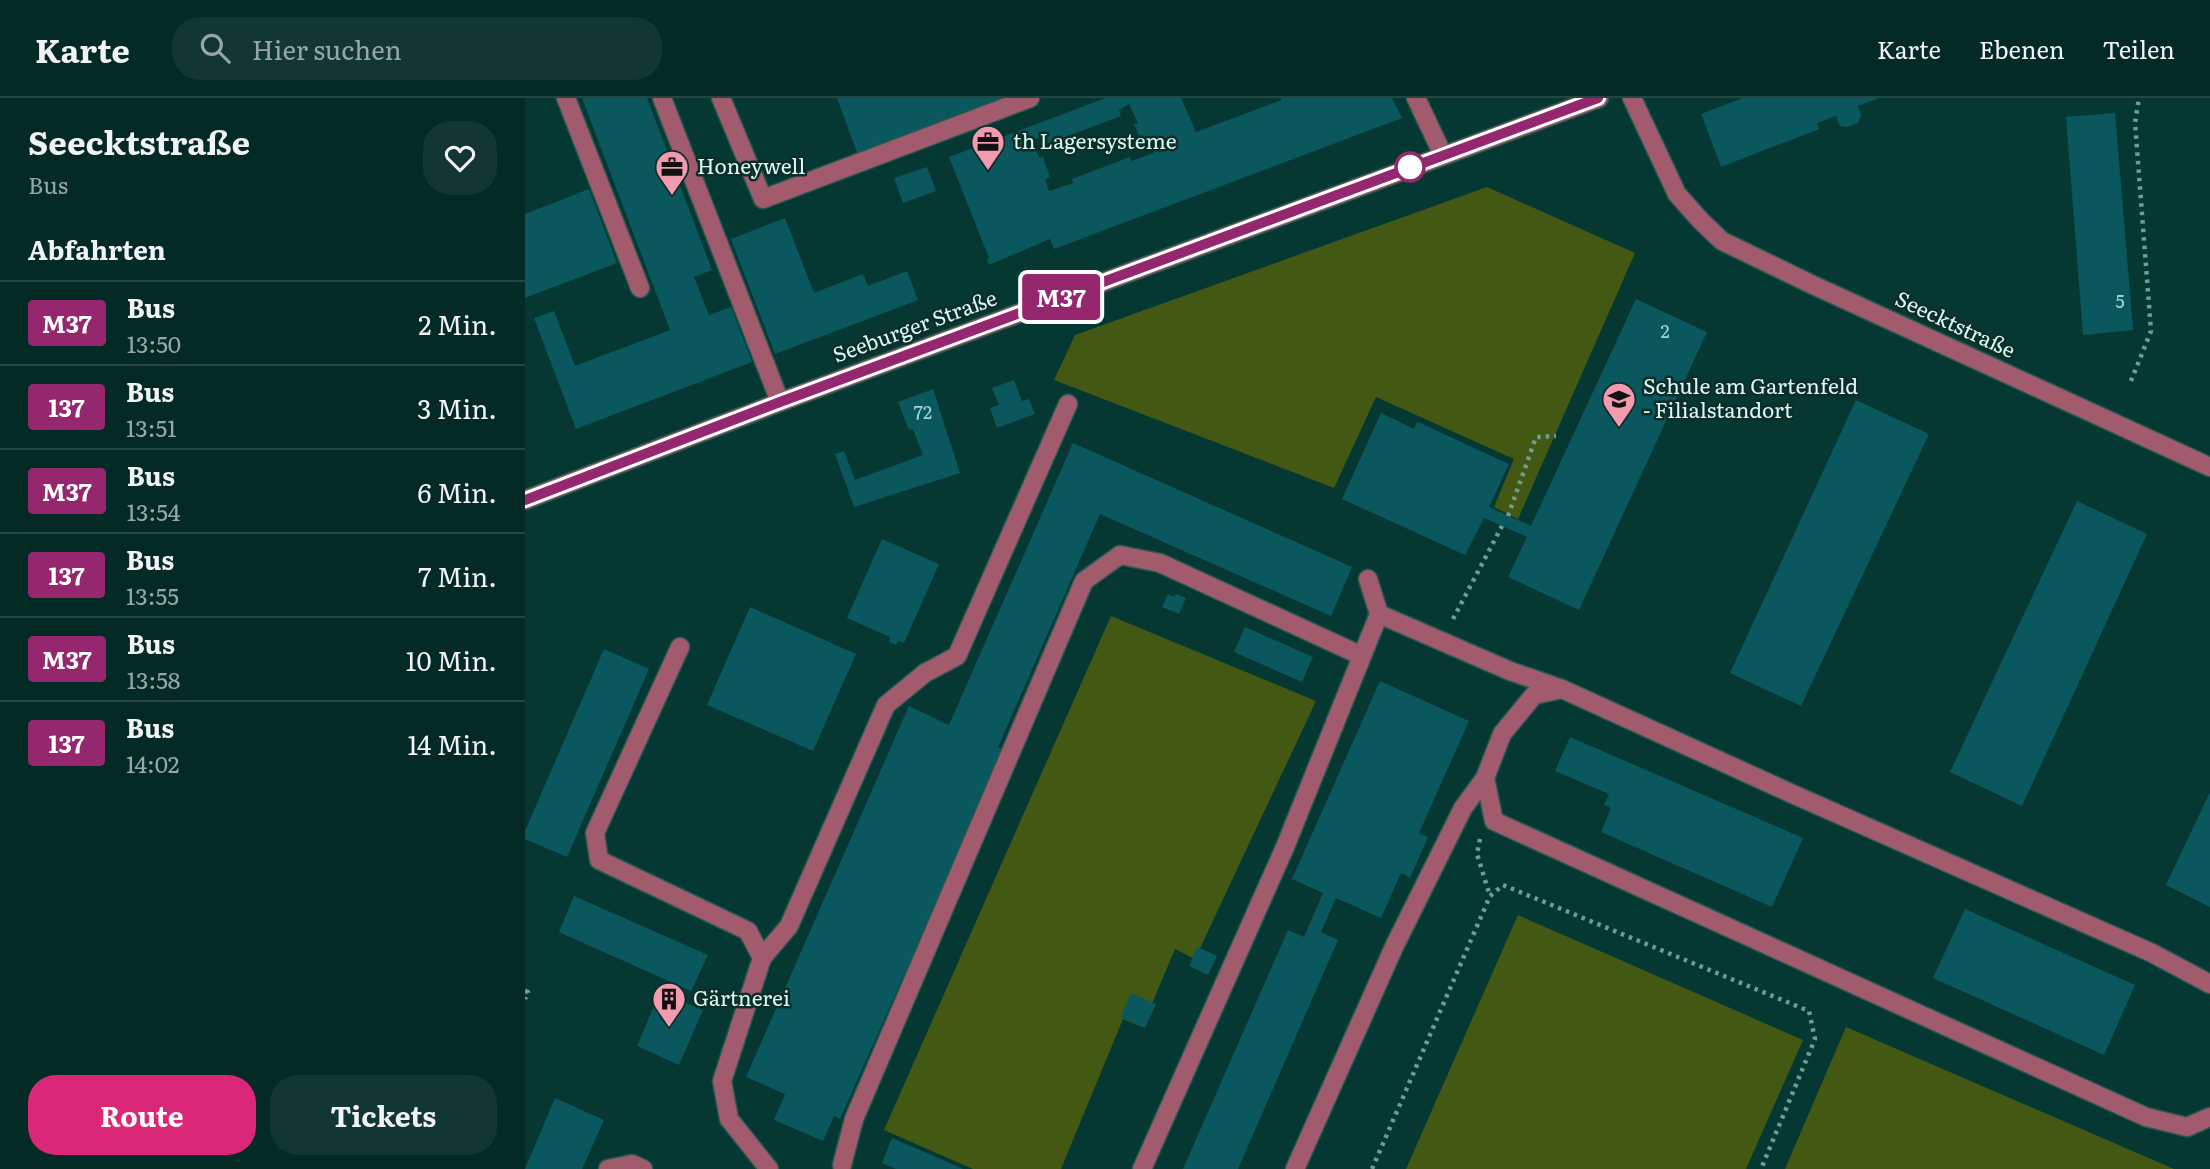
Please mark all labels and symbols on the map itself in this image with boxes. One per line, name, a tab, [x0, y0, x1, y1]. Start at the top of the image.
office icon: th Lagersysteme	[969, 123, 1007, 172]
place label: th Lagersysteme	[1013, 124, 1177, 155]
office icon: Honeywell	[653, 148, 691, 197]
place label: Honeywell	[697, 149, 805, 180]
unlabelled marker	[1395, 152, 1425, 182]
line badge: M37	[1021, 274, 1101, 320]
street label: Seeburger Straße	[828, 281, 1001, 369]
street label: Seecktstraße	[1891, 281, 2021, 364]
house number: 5	[2115, 287, 2125, 314]
house number: 2	[1660, 317, 1670, 344]
place label: Schule am Gartenfeld - Filialstandort	[1643, 369, 1858, 424]
school or university icon: Schule am Gartenfeld - Filialstandort	[1600, 380, 1638, 429]
house number: 72	[914, 398, 932, 425]
building icon: Gärtnerei	[650, 980, 688, 1029]
place label: Gärtnerei	[693, 981, 790, 1012]

